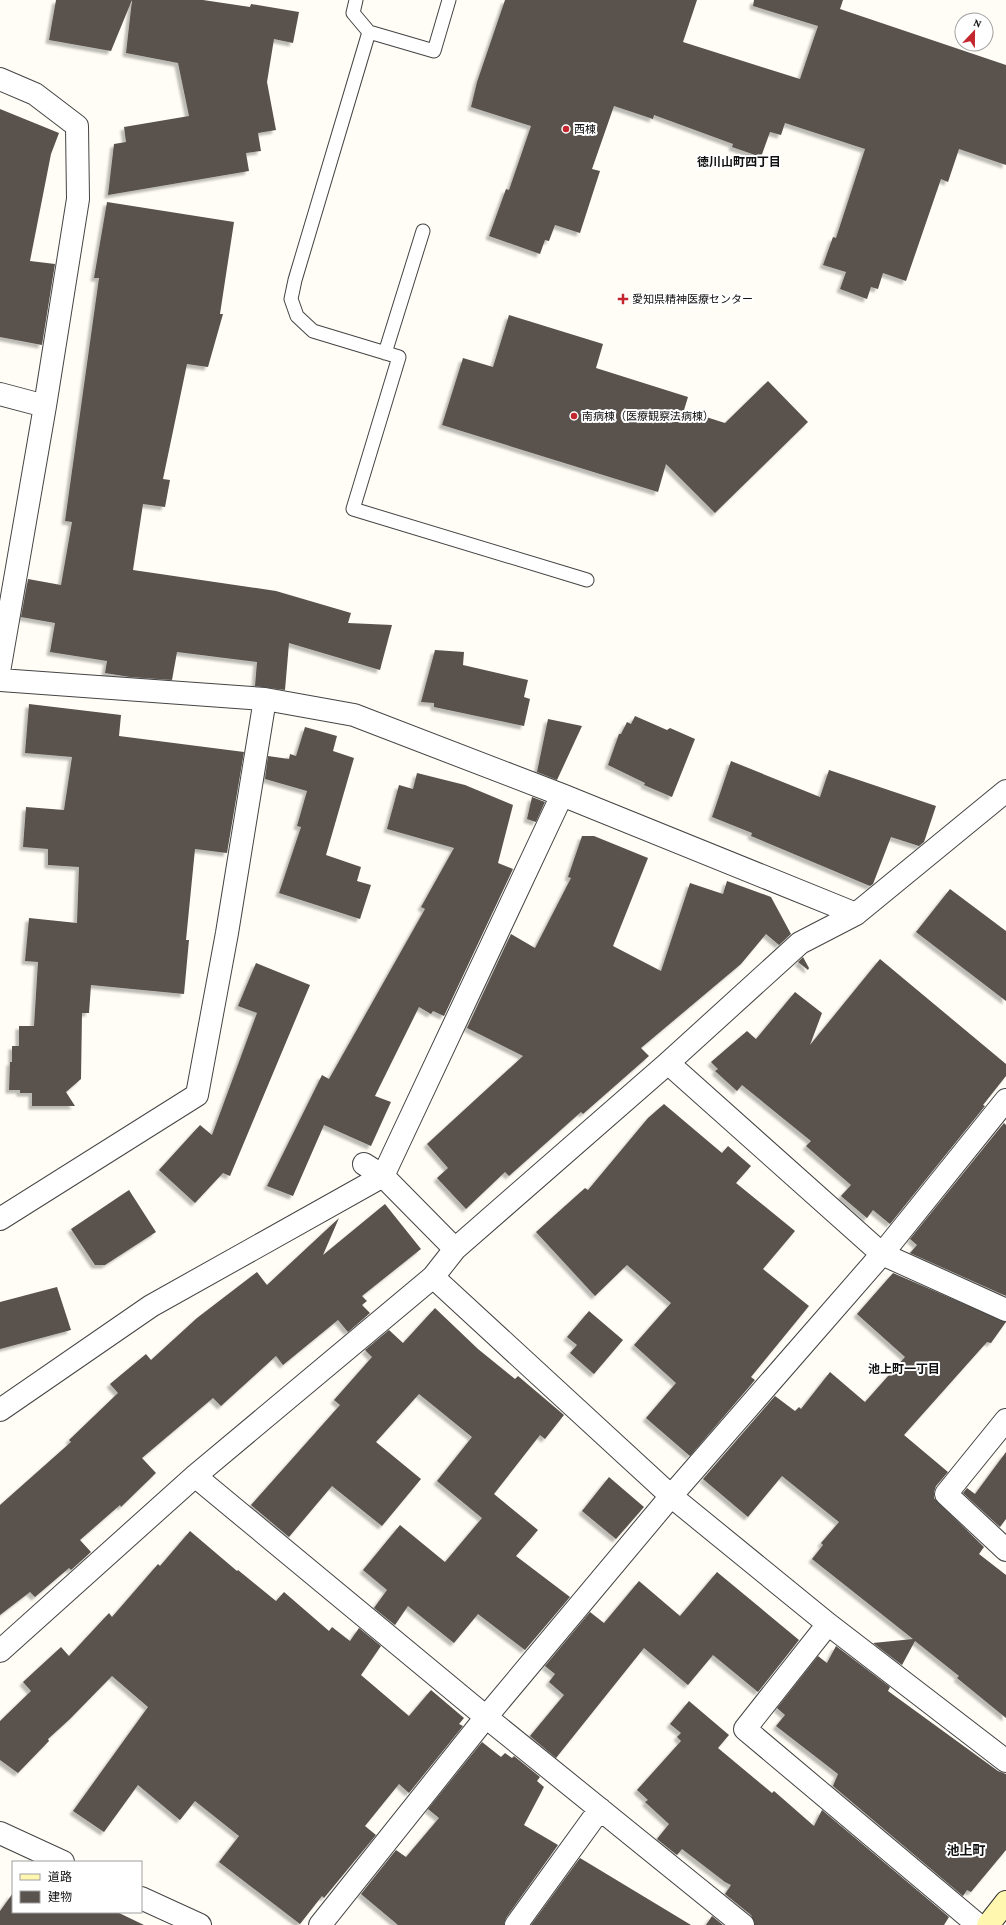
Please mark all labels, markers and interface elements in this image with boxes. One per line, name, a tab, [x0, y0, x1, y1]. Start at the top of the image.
north arrow	[954, 12, 994, 52]
text: N	[972, 16, 984, 30]
place label: 西棟	[574, 123, 596, 135]
marker: 西棟	[561, 124, 571, 134]
district label: 徳川山町四丁目	[697, 155, 781, 169]
marker: 愛知県精神医療センター	[617, 293, 629, 305]
place label: 愛知県精神医療センター	[632, 293, 753, 305]
place label: 南病棟（医療観察法病棟）	[582, 410, 714, 422]
marker: 南病棟（医療観察法病棟）	[569, 411, 579, 421]
district label: 池上町一丁目	[868, 1362, 940, 1376]
district label: 池上町	[946, 1843, 986, 1858]
legend	[12, 1861, 142, 1913]
text: 道路	[48, 1870, 72, 1884]
text: 建物	[48, 1890, 72, 1904]

